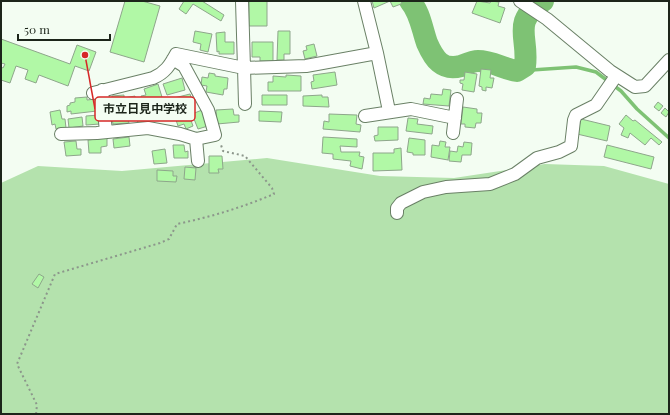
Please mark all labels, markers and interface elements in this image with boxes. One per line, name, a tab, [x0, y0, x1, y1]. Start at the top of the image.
scale bar	[18, 16, 110, 42]
text: 50 m	[24, 21, 50, 37]
callout: 市立日見中学校	[95, 97, 195, 121]
text: 市立日見中学校	[103, 100, 187, 116]

